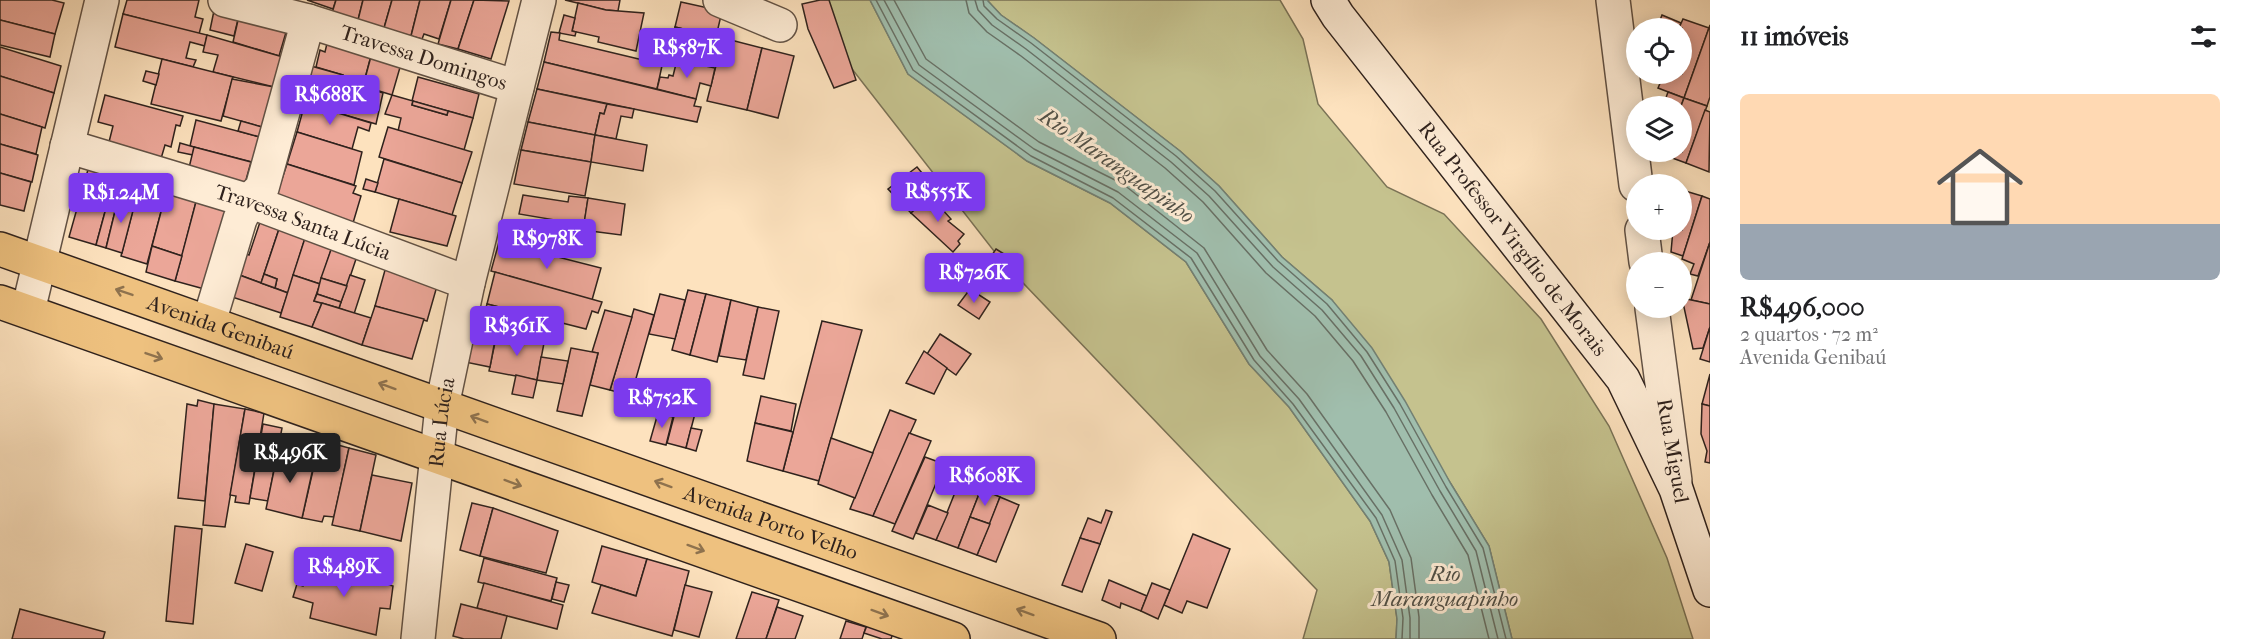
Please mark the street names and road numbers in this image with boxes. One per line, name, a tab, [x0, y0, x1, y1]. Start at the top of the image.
street label: Travessa Domingos	[337, 20, 510, 95]
street label: Rua Professor Virgílio de Morais	[1413, 117, 1612, 361]
street label: Travessa Santa Lúcia	[212, 179, 394, 265]
street label: Avenida Genibaú	[143, 290, 297, 364]
street label: Rua Lúcia	[424, 375, 460, 468]
street label: Rua Miguel	[1652, 397, 1694, 505]
street label: Avenida Porto Velho	[680, 480, 861, 564]

